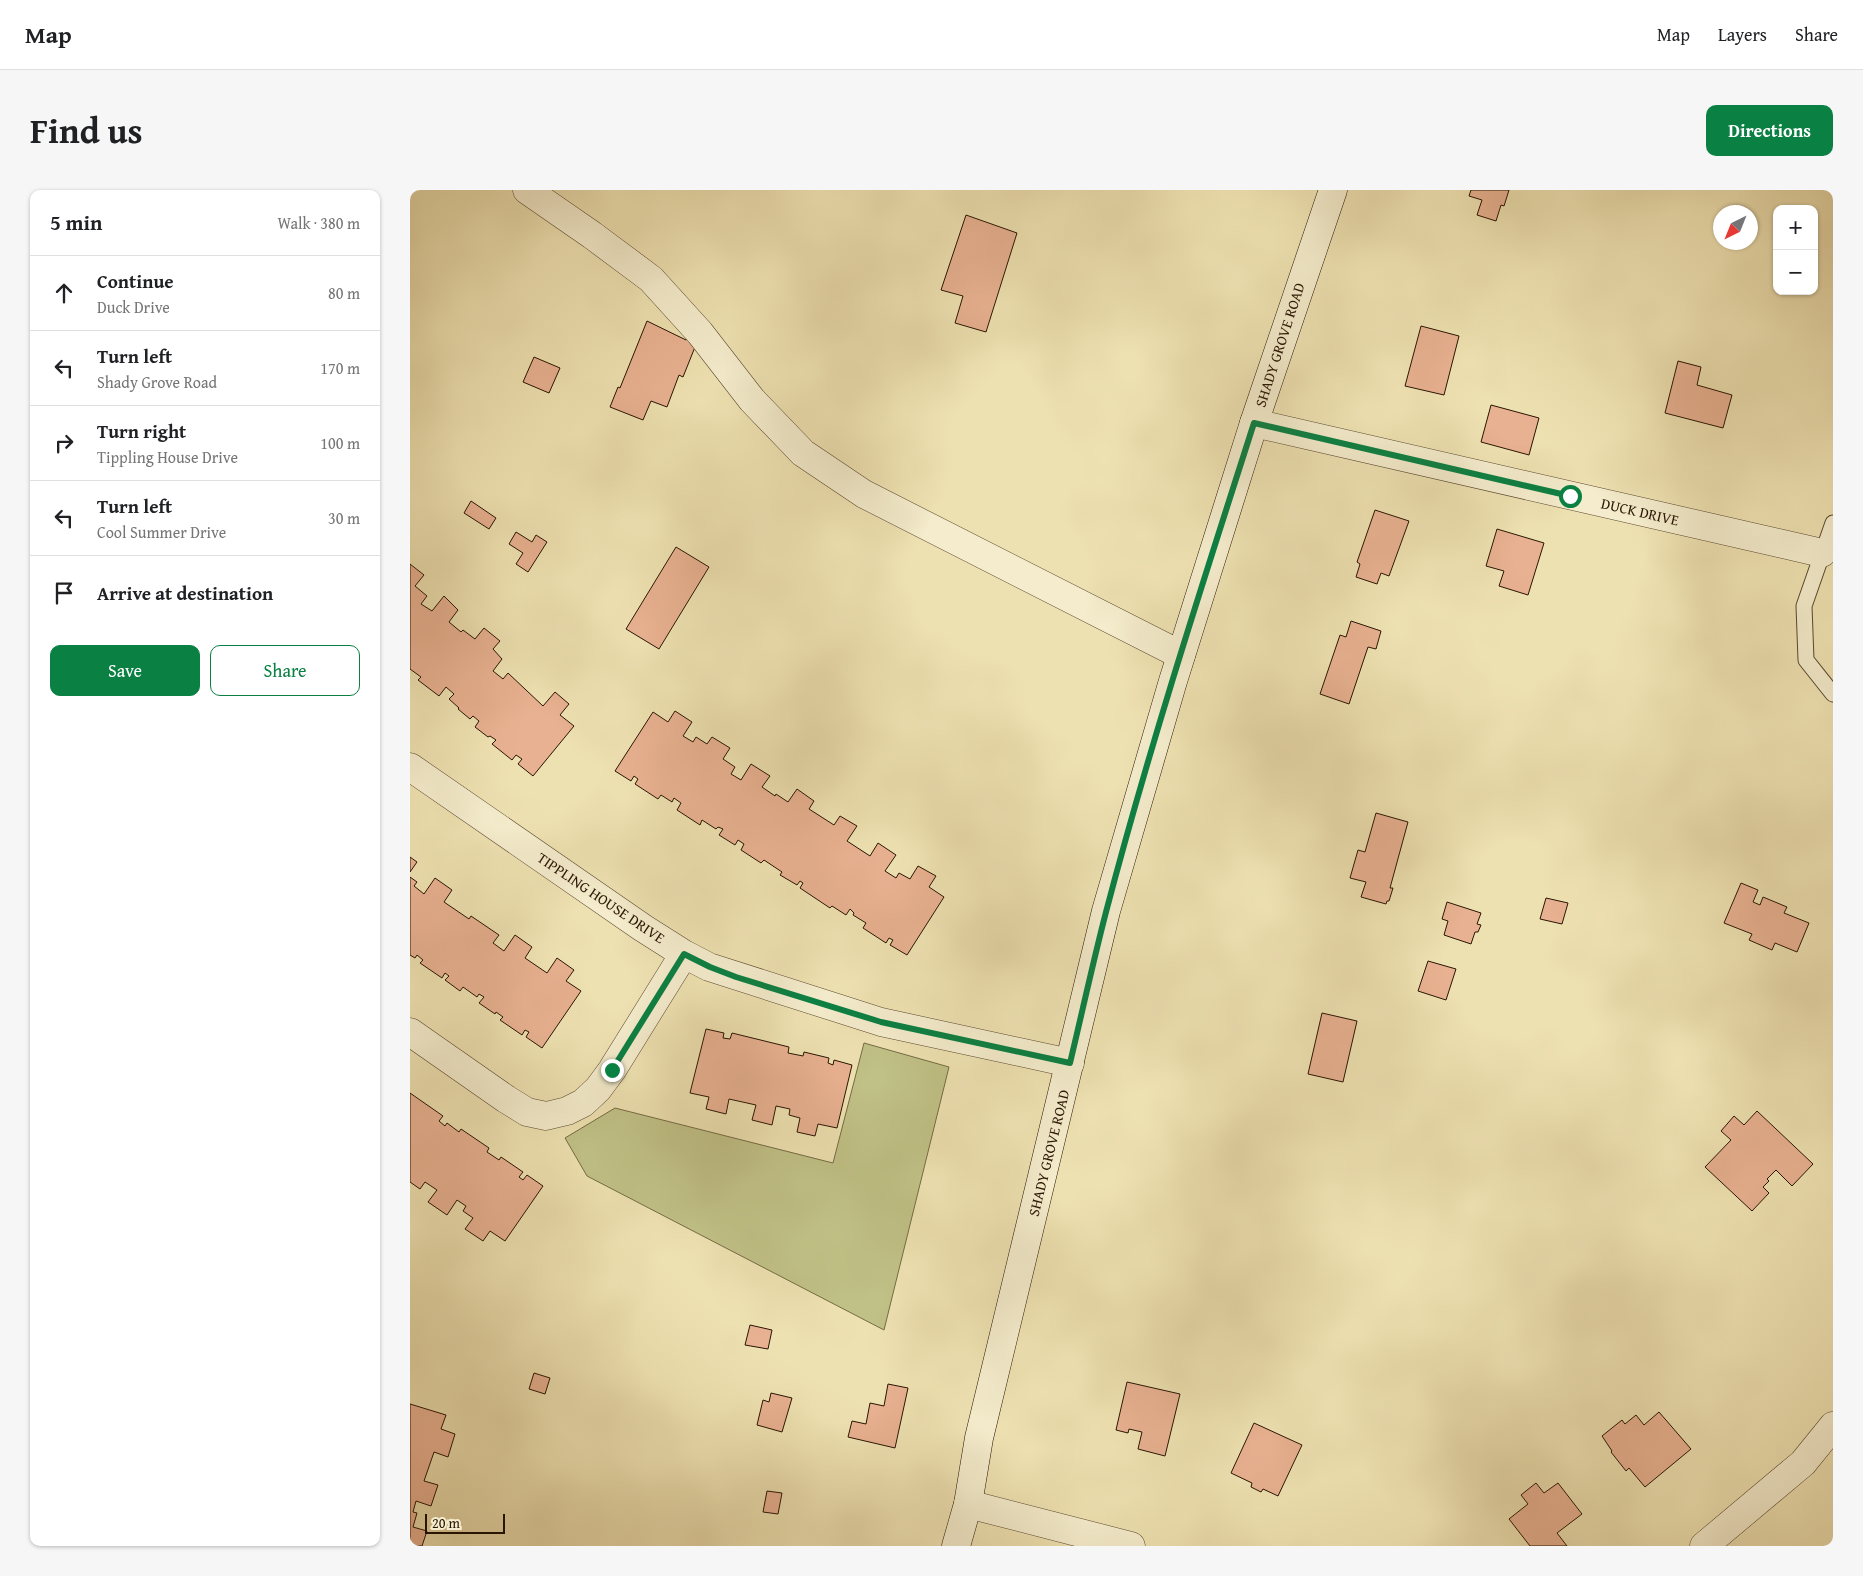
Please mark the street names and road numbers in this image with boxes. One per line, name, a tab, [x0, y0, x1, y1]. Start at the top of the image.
street label: SHADY GROVE ROAD	[1249, 280, 1310, 410]
street label: DUCK DRIVE	[1599, 492, 1681, 531]
street label: TIPPLING HOUSE DRIVE	[533, 847, 670, 948]
street label: SHADY GROVE ROAD	[1023, 1087, 1074, 1218]

